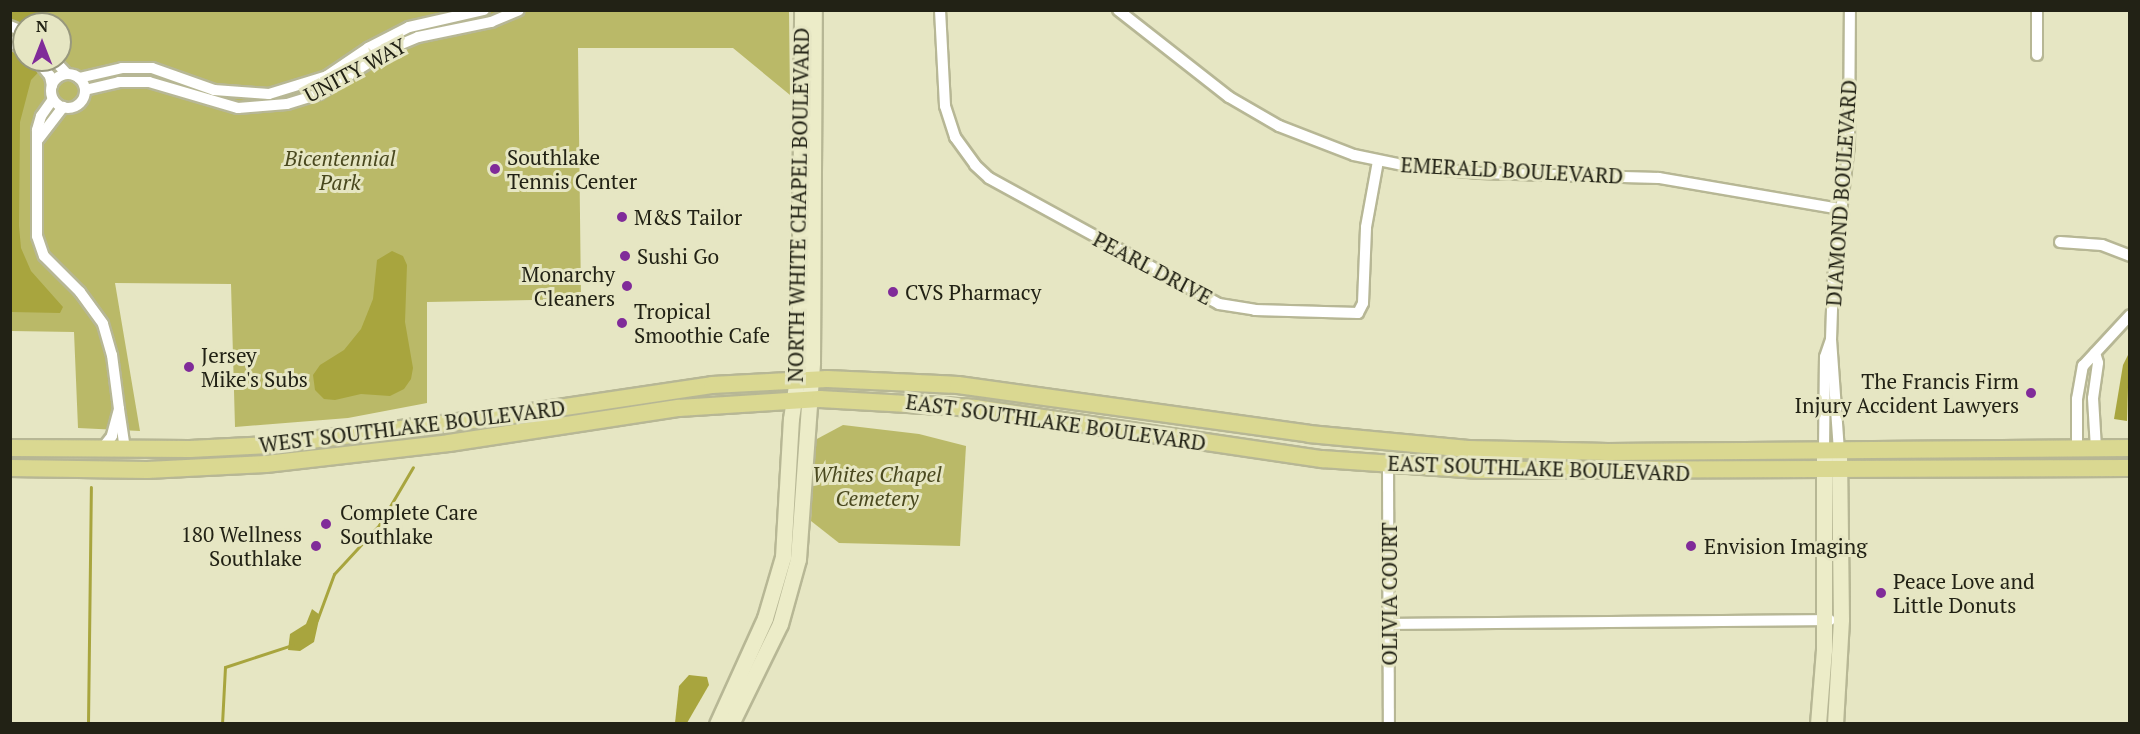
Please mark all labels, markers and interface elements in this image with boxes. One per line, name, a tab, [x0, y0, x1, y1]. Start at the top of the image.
north arrow	[12, 12, 72, 72]
text: N	[36, 15, 48, 37]
street label: NORTH WHITE CHAPEL BOULEVARD	[782, 27, 814, 383]
street label: UNITY WAY	[300, 33, 410, 107]
street label: DIAMOND BOULEVARD	[1821, 79, 1861, 307]
place label: Southlake Tennis Center	[507, 144, 637, 194]
park label: Bicentennial Park	[284, 145, 396, 195]
street label: EMERALD BOULEVARD	[1400, 152, 1624, 188]
marker: Southlake Tennis Center	[488, 162, 502, 176]
place label: M&S Tailor	[634, 204, 742, 230]
marker: M&S Tailor	[615, 210, 629, 224]
street label: PEARL DRIVE	[1089, 226, 1217, 310]
place label: Sushi Go	[637, 243, 719, 269]
marker: Sushi Go	[618, 249, 632, 263]
place label: Monarchy Cleaners	[521, 261, 615, 311]
marker: Monarchy Cleaners	[620, 279, 634, 293]
place label: CVS Pharmacy	[905, 279, 1041, 305]
marker: CVS Pharmacy	[886, 285, 900, 299]
place label: Tropical Smoothie Cafe	[634, 298, 770, 348]
marker: Tropical Smoothie Cafe	[615, 316, 629, 330]
place label: Jersey Mike's Subs	[201, 342, 308, 392]
marker: Jersey Mike's Subs	[182, 360, 196, 374]
place label: The Francis Firm Injury Accident Lawyers	[1794, 368, 2019, 418]
marker: The Francis Firm Injury Accident Lawyers	[2024, 386, 2038, 400]
street label: EAST SOUTHLAKE BOULEVARD	[904, 388, 1208, 456]
street label: WEST SOUTHLAKE BOULEVARD	[257, 395, 567, 457]
street label: EAST SOUTHLAKE BOULEVARD	[1387, 450, 1691, 486]
park label: Whites Chapel Cemetery	[812, 461, 942, 511]
place label: Complete Care Southlake	[340, 499, 478, 549]
marker: Complete Care Southlake	[317, 515, 335, 533]
place label: 180 Wellness Southlake	[181, 521, 302, 571]
street label: OLIVIA COURT	[1376, 522, 1402, 666]
place label: Envision Imaging	[1704, 533, 1867, 559]
marker: 180 Wellness Southlake	[307, 537, 325, 555]
marker: Envision Imaging	[1682, 537, 1700, 555]
place label: Peace Love and Little Donuts	[1893, 568, 2035, 618]
marker: Peace Love and Little Donuts	[1874, 586, 1888, 600]

